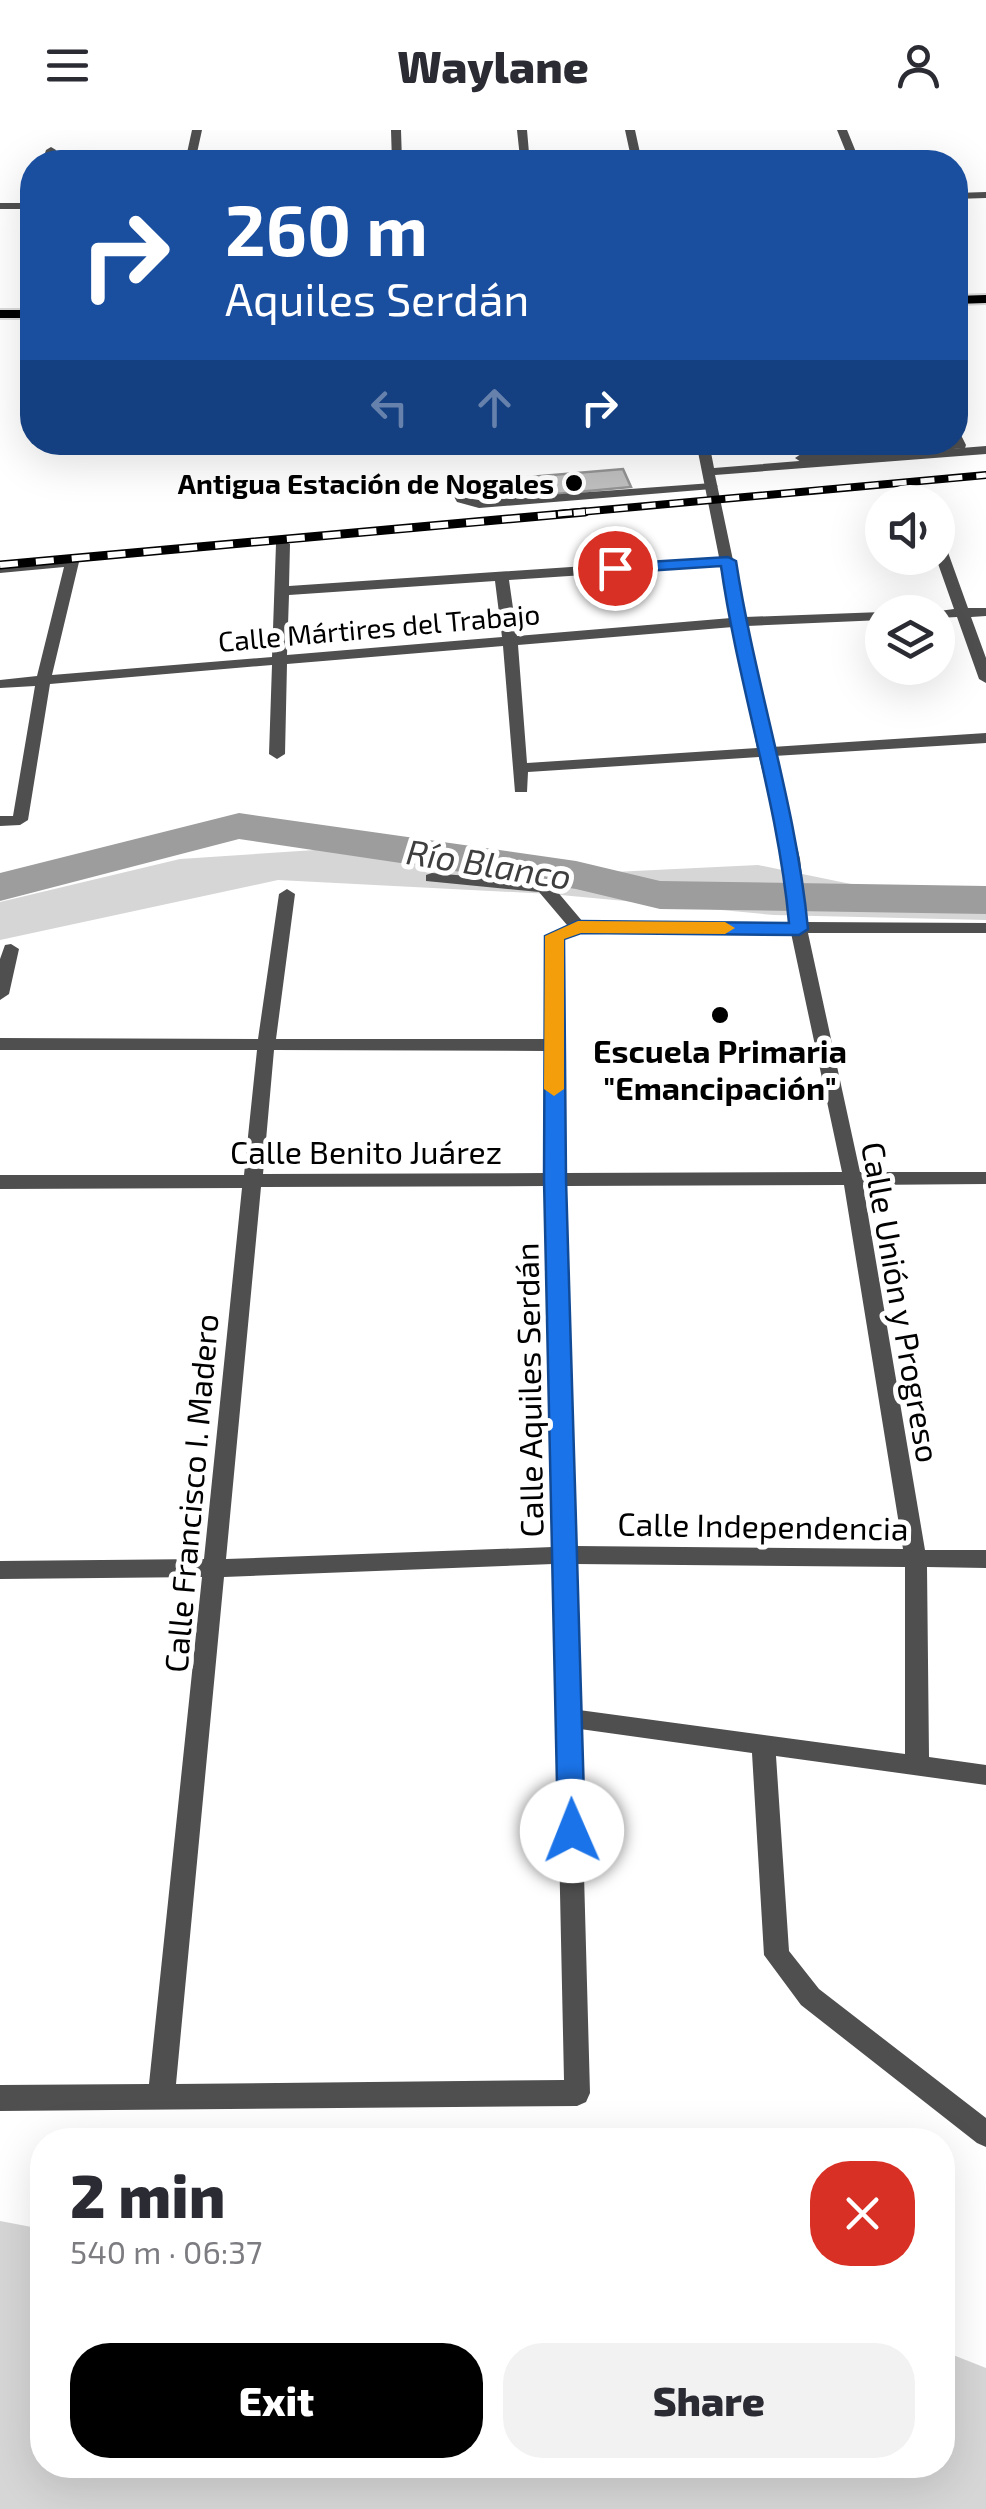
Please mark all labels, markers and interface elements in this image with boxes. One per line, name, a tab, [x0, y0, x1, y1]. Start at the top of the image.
icon: menu	[40, 38, 95, 93]
text: Waylane	[397, 38, 589, 92]
icon: person	[891, 38, 946, 93]
text: 260 m	[225, 186, 428, 270]
icon: right	[60, 190, 190, 320]
text: Aquiles Serdán	[225, 271, 530, 325]
icon: left	[362, 380, 417, 435]
icon: ahead	[467, 380, 522, 435]
icon: right	[572, 380, 627, 435]
place label: Antigua Estación de Nogales	[178, 466, 554, 500]
marker: Antigua Estación de Nogales	[563, 472, 585, 494]
map controls	[865, 485, 955, 685]
button: sound	[865, 485, 955, 575]
pin	[573, 526, 658, 611]
icon: arrive	[588, 541, 643, 596]
button: layers	[865, 595, 955, 685]
street label: Calle Mártires del Trabajo	[217, 596, 541, 658]
water label: Río Blanco	[404, 829, 574, 897]
marker: Escuela Primaria "Emancipación"	[709, 1004, 731, 1026]
place label: Escuela Primaria "Emancipación"	[593, 1031, 847, 1106]
street label: Calle Benito Juárez	[230, 1132, 502, 1170]
street label: Calle Unión y Progreso	[855, 1139, 949, 1465]
street label: Calle Aquiles Serdán	[506, 1242, 550, 1538]
street label: Calle Francisco I. Madero	[155, 1312, 225, 1674]
street label: Calle Independencia	[617, 1503, 909, 1547]
position arrow	[520, 1779, 624, 1883]
text: 2 min	[70, 2158, 225, 2230]
button: close	[810, 2161, 915, 2266]
text: 540 m · 06:37	[70, 2232, 262, 2270]
button: Exit	[70, 2343, 483, 2458]
button: Share	[503, 2343, 915, 2458]

